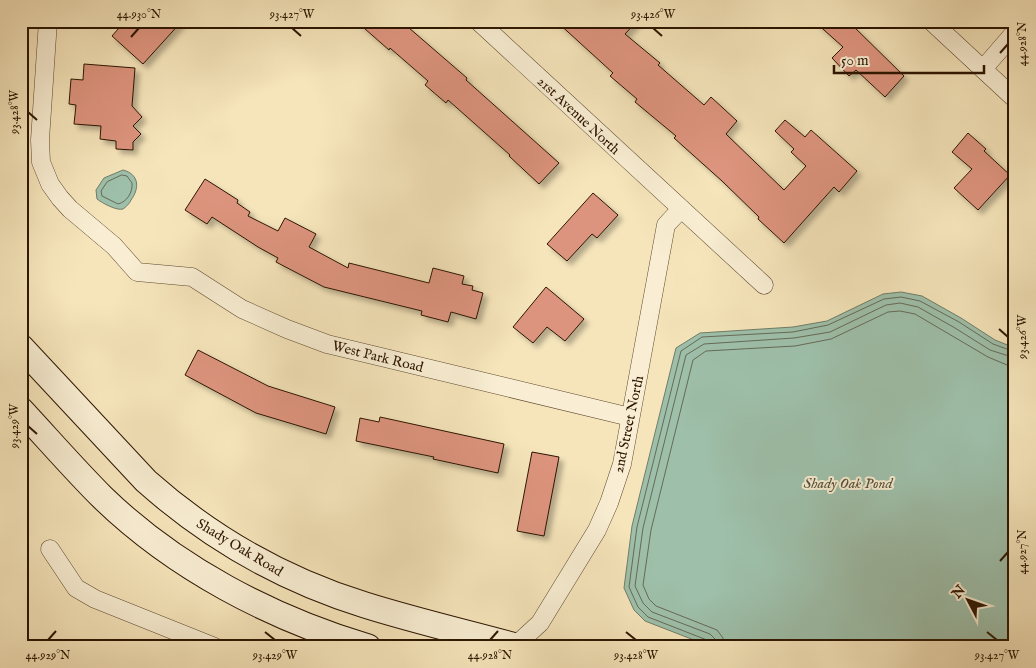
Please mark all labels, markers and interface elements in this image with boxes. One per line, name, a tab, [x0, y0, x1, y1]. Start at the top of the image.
text: 44.930°N	[117, 7, 162, 22]
text: 93.427°W	[269, 7, 315, 22]
text: 93.426°W	[630, 7, 676, 22]
text: 44.928°N	[1015, 21, 1030, 66]
scale bar	[834, 42, 984, 74]
text: 50 m	[841, 51, 869, 70]
street label: 21st Avenue North	[533, 73, 624, 159]
text: 93.428°W	[7, 90, 22, 135]
text: 93.426°W	[1015, 314, 1030, 360]
street label: West Park Road	[330, 337, 426, 377]
street label: 2nd Street North	[610, 373, 648, 475]
text: 93.429°W	[7, 403, 22, 449]
water label: Shady Oak Pond	[803, 474, 893, 493]
street label: Shady Oak Road	[193, 515, 287, 581]
text: 44.927°N	[1015, 529, 1030, 575]
north arrow	[944, 576, 994, 626]
text: N	[948, 582, 970, 603]
text: 44.929°N	[26, 648, 71, 663]
text: 93.429°W	[252, 648, 298, 663]
text: 44.928°N	[468, 648, 513, 663]
text: 93.428°W	[613, 648, 658, 663]
text: 93.427°W	[974, 648, 1020, 663]

